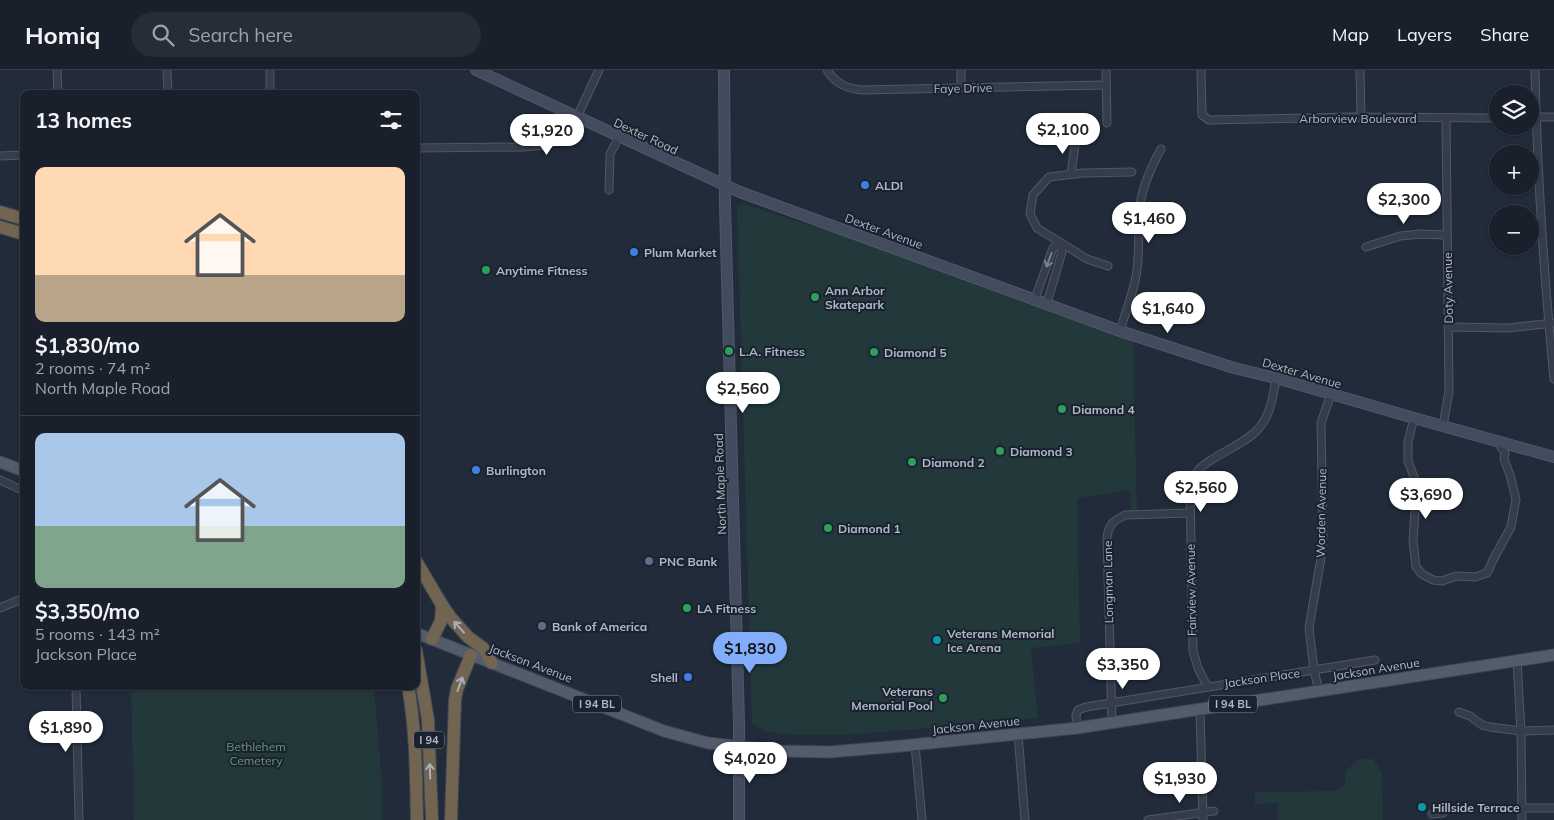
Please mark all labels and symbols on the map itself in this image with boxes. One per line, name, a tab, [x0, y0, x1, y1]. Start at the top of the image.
street label: Faye Drive	[934, 80, 992, 96]
street label: Arborview Boulevard	[1299, 111, 1417, 126]
pin: $2,100	[1022, 112, 1104, 155]
pin: $1,920	[506, 114, 588, 156]
street label: Dexter Road	[611, 115, 681, 157]
place label: ALDI	[875, 178, 903, 193]
marker: ALDI	[859, 179, 871, 191]
pin: $2,300	[1363, 182, 1445, 225]
pin: $1,460	[1108, 202, 1190, 244]
street label: Dexter Avenue	[843, 210, 925, 252]
place label: Plum Market	[644, 245, 717, 260]
marker: Plum Market	[628, 246, 640, 258]
one-way arrow	[1044, 251, 1053, 267]
street label: Doty Avenue	[1440, 252, 1456, 324]
place label: Anytime Fitness	[496, 263, 588, 278]
marker: Anytime Fitness	[480, 264, 492, 276]
place label: Ann Arbor Skatepark	[825, 283, 885, 312]
marker: Ann Arbor Skatepark	[809, 291, 821, 303]
pin: $1,640	[1127, 292, 1209, 334]
place label: L.A. Fitness	[739, 344, 805, 359]
marker: L.A. Fitness	[723, 345, 735, 357]
place label: Diamond 5	[884, 345, 947, 360]
marker: Diamond 5	[868, 346, 880, 358]
street label: Dexter Avenue	[1261, 355, 1343, 391]
pin: $2,560	[702, 372, 784, 414]
place label: Diamond 4	[1072, 402, 1135, 417]
marker: Diamond 4	[1056, 403, 1068, 415]
street label: North Maple Road	[711, 433, 729, 535]
place label: Diamond 3	[1010, 444, 1073, 459]
marker: Diamond 3	[994, 445, 1006, 457]
place label: Diamond 2	[922, 455, 985, 470]
marker: Diamond 2	[906, 456, 918, 468]
place label: Burlington	[486, 463, 546, 478]
marker: Burlington	[470, 464, 482, 476]
street label: Worden Avenue	[1313, 468, 1329, 558]
pin: $2,560	[1160, 470, 1242, 513]
pin: $3,690	[1385, 478, 1467, 520]
place label: Diamond 1	[838, 521, 901, 536]
marker: Diamond 1	[822, 522, 834, 534]
street label: Longman Lane	[1100, 540, 1116, 624]
street label: Fairview Avenue	[1183, 544, 1199, 636]
place label: PNC Bank	[659, 554, 718, 569]
marker: PNC Bank	[643, 555, 655, 567]
place label: LA Fitness	[697, 601, 756, 616]
marker: LA Fitness	[681, 602, 693, 614]
place label: Bank of America	[552, 619, 647, 634]
marker: Bank of America	[536, 620, 548, 632]
one-way arrow	[454, 621, 465, 634]
place label: Veterans Memorial Ice Arena	[946, 626, 1054, 655]
pin: $1,830	[709, 632, 791, 674]
marker: Veterans Memorial Ice Arena	[931, 634, 943, 646]
street label: Jackson Avenue	[487, 640, 575, 686]
pin: $3,350	[1082, 648, 1164, 690]
street label: Jackson Avenue	[1331, 655, 1421, 683]
street label: Jackson Place	[1223, 665, 1301, 691]
place label: Shell	[650, 670, 678, 685]
marker: Shell	[682, 671, 694, 683]
one-way arrow	[456, 677, 465, 692]
place label: Veterans Memorial Pool	[851, 684, 933, 713]
marker: Veterans Memorial Pool	[937, 692, 949, 704]
road number: I 94 BL	[573, 696, 621, 712]
road number: I 94 BL	[1209, 696, 1257, 712]
pin: $1,890	[25, 710, 107, 753]
street label: Jackson Avenue	[931, 713, 1021, 737]
road number: I 94	[414, 732, 444, 748]
park label: Bethlehem Cemetery	[226, 739, 286, 768]
pin: $4,020	[709, 742, 791, 784]
pin: $1,930	[1139, 762, 1221, 804]
one-way arrow	[426, 764, 435, 780]
place label: Hillside Terrace	[1432, 800, 1520, 815]
marker: Hillside Terrace	[1416, 801, 1428, 813]

